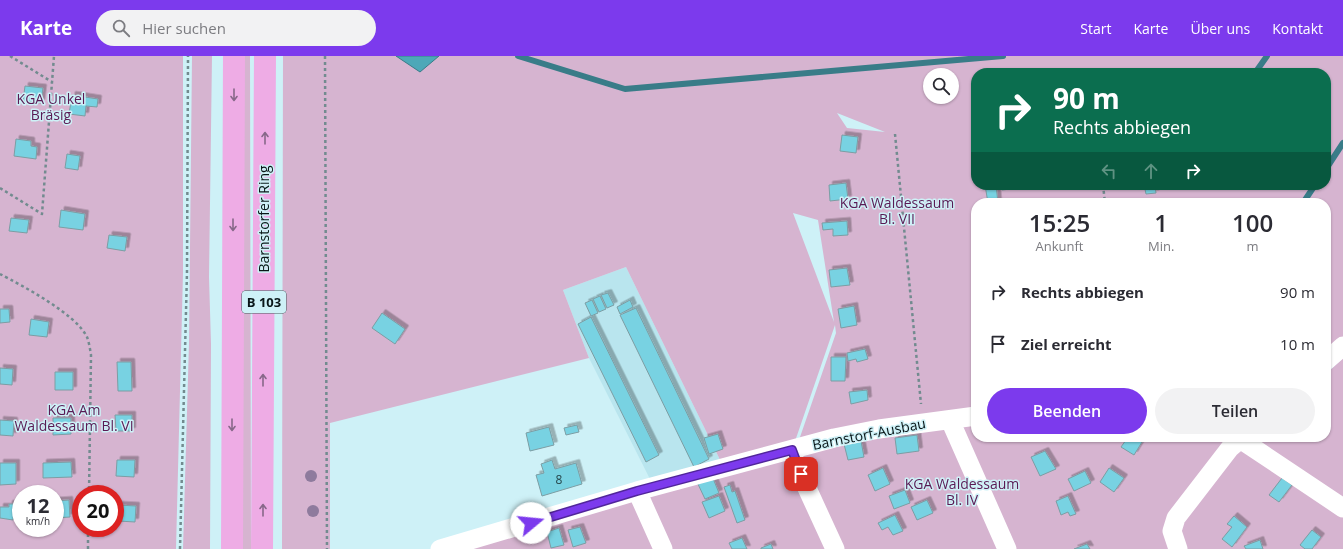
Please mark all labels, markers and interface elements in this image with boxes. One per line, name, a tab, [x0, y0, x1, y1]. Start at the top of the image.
search box	[96, 10, 376, 46]
text: Karte	[20, 15, 72, 41]
icon: search	[110, 17, 132, 39]
text: Hier suchen	[142, 18, 226, 38]
text: Start	[1080, 19, 1112, 38]
text: Karte	[1134, 19, 1168, 38]
text: Über uns	[1190, 19, 1250, 38]
text: Kontakt	[1272, 19, 1323, 38]
map controls	[923, 68, 959, 104]
button: search	[923, 68, 959, 104]
text: 90 m	[1053, 79, 1120, 117]
icon: right	[987, 84, 1039, 136]
one-way arrow	[230, 88, 238, 101]
park label: KGA Unkel Bräsig	[17, 89, 85, 124]
text: Rechts abbiegen	[1053, 115, 1191, 139]
one-way arrow	[261, 132, 269, 145]
icon: left	[1098, 160, 1120, 182]
icon: ahead	[1140, 160, 1162, 182]
icon: right	[1182, 160, 1204, 182]
street label: Barnstorfer Ring	[254, 165, 273, 273]
park label: KGA Waldessaum Bl. VII	[840, 193, 954, 228]
text: 15:25	[1029, 206, 1090, 239]
text: 1	[1154, 206, 1168, 239]
text: 100	[1232, 206, 1273, 239]
one-way arrow	[230, 218, 237, 231]
text: Ankunft	[1035, 237, 1083, 255]
text: Min.	[1148, 237, 1174, 255]
text: m	[1247, 237, 1259, 255]
icon: right	[987, 281, 1009, 303]
text: Rechts abbiegen	[1021, 282, 1144, 302]
text: 90 m	[1280, 282, 1315, 302]
road number: B 103	[242, 291, 286, 313]
icon: arrive	[987, 333, 1009, 355]
text: Ziel erreicht	[1021, 334, 1112, 354]
text: 10 m	[1280, 334, 1315, 354]
one-way arrow	[259, 374, 267, 387]
button: Beenden	[987, 388, 1147, 434]
button: Teilen	[1155, 388, 1315, 434]
park label: KGA Am Waldessaum Bl. VI	[14, 400, 134, 435]
street label: Barnstorf-Ausbau	[811, 413, 927, 454]
one-way arrow	[228, 418, 236, 431]
pin	[784, 457, 818, 491]
icon: arrive	[790, 463, 812, 485]
house number: 8	[556, 471, 563, 488]
park label: KGA Waldessaum Bl. IV	[905, 474, 1019, 509]
speed limit sign: 20	[72, 485, 124, 537]
text: 12	[27, 492, 49, 519]
position arrow	[510, 502, 552, 544]
one-way arrow	[259, 504, 266, 517]
text: km/h	[26, 514, 50, 528]

